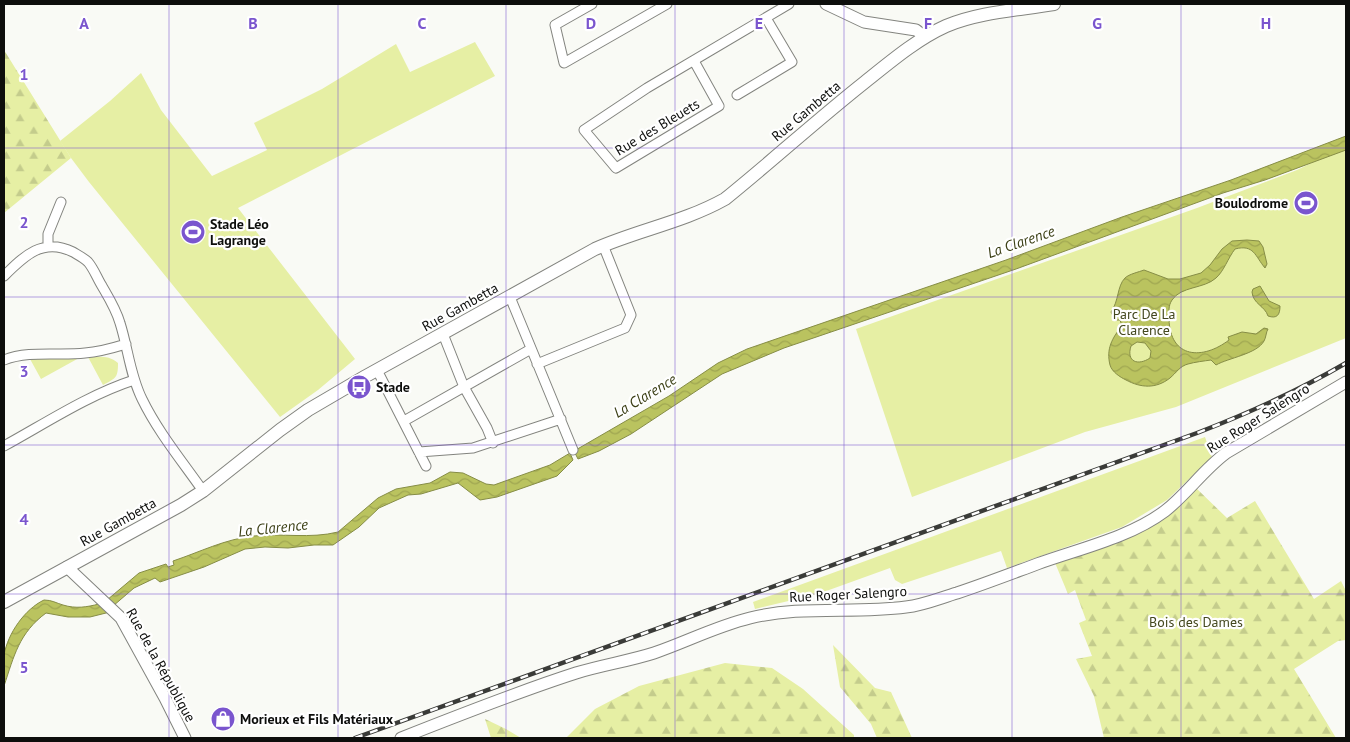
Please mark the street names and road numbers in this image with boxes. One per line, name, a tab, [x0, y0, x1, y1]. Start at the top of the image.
street label: Rue Gambetta	[768, 77, 844, 145]
street label: Rue des Bleuets	[611, 95, 703, 159]
street label: Rue Gambetta	[419, 279, 501, 335]
street label: Rue Roger Salengro	[1203, 379, 1313, 457]
street label: Rue Gambetta	[77, 494, 159, 550]
street label: Rue Roger Salengro	[789, 582, 907, 606]
street label: Rue de la République	[122, 605, 200, 725]

